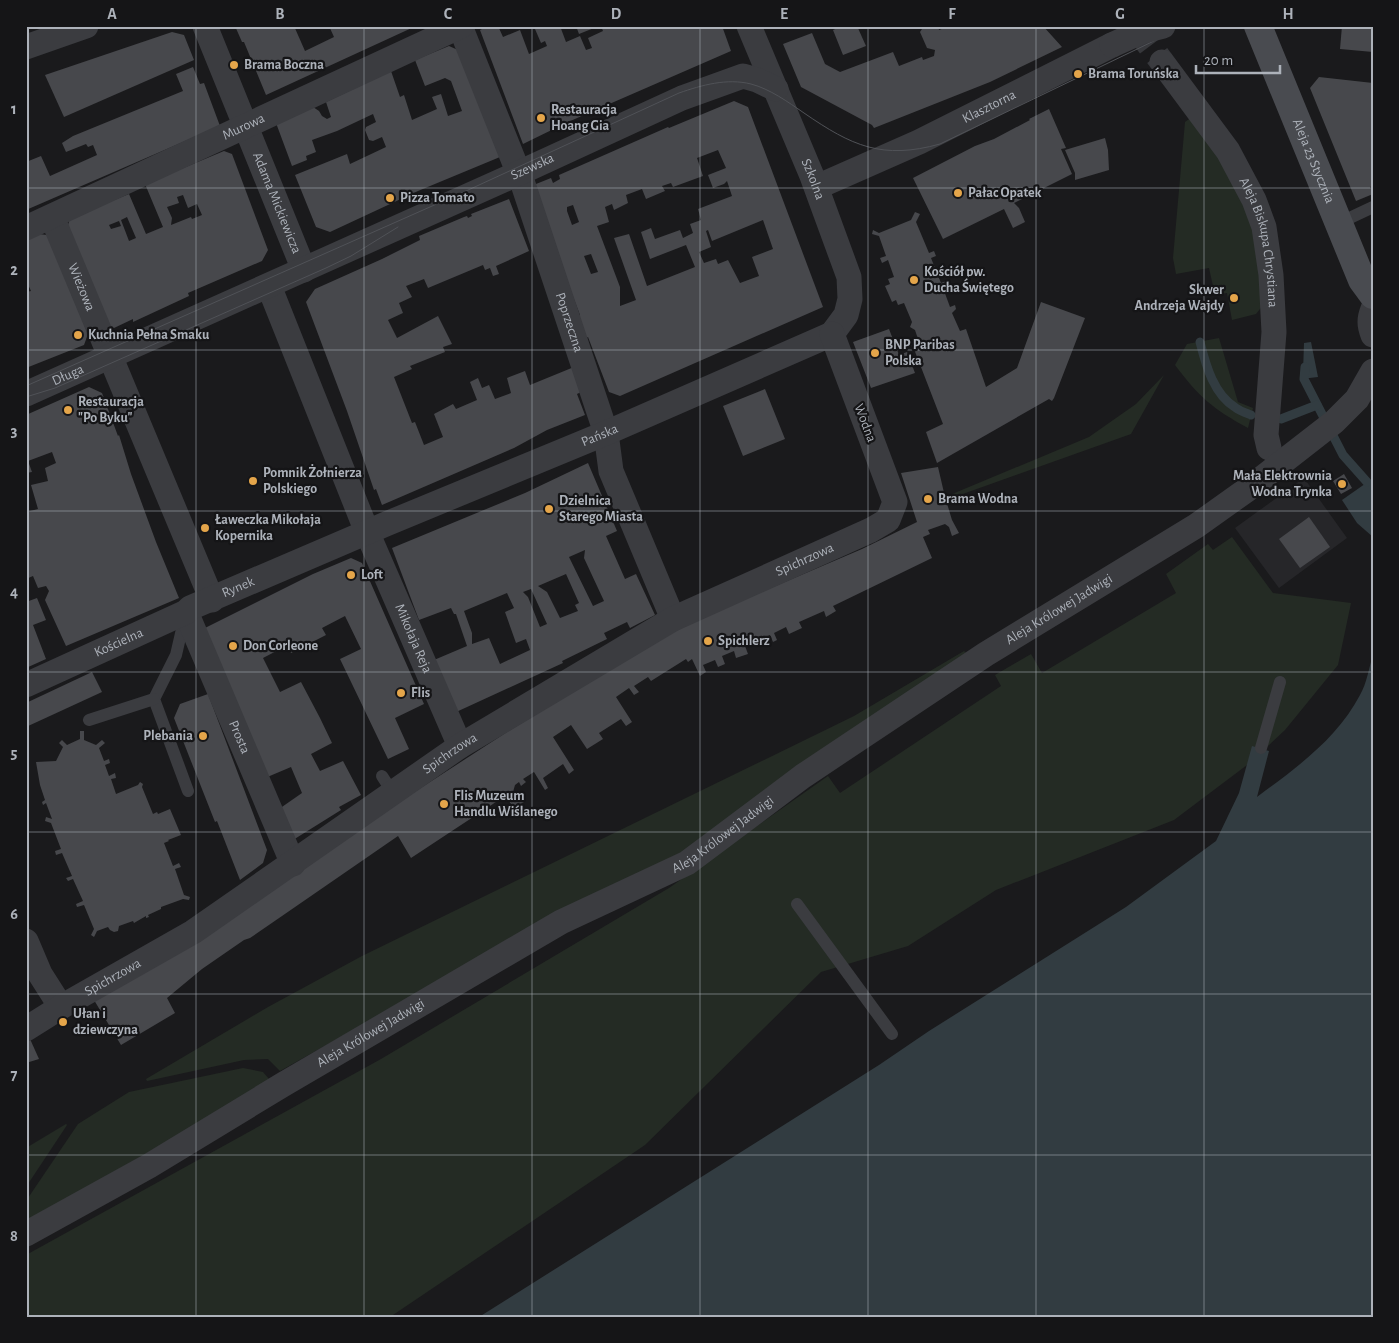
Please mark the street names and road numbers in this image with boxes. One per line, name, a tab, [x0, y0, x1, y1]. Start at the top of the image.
street label: Klasztorna	[960, 87, 1019, 126]
street label: Murowa	[220, 111, 267, 143]
street label: Aleja 23 Stycznia	[1290, 117, 1337, 206]
street label: Adama Mickiewicza	[250, 150, 304, 256]
street label: Szewska	[509, 151, 557, 183]
street label: Szkolna	[799, 157, 827, 202]
street label: Aleja Biskupa Chrystiana	[1236, 175, 1280, 308]
street label: Wieżowa	[65, 261, 98, 314]
street label: Poprzeczna	[553, 291, 586, 355]
street label: Długa	[50, 362, 86, 388]
street label: Wodna	[851, 402, 879, 445]
street label: Pańska	[579, 421, 621, 449]
street label: Spichrzowa	[774, 540, 836, 579]
street label: Aleja Królowej Jadwigi	[1003, 572, 1115, 647]
street label: Rynek	[220, 574, 257, 600]
street label: Mikołaja Reja	[392, 602, 435, 676]
street label: Kościelna	[92, 625, 146, 660]
street label: Prosta	[226, 719, 253, 756]
street label: Spichrzowa	[420, 730, 480, 777]
street label: Aleja Królowej Jadwigi	[670, 793, 776, 876]
street label: Spichrzowa	[82, 956, 144, 999]
street label: Aleja Królowej Jadwigi	[314, 996, 427, 1070]

